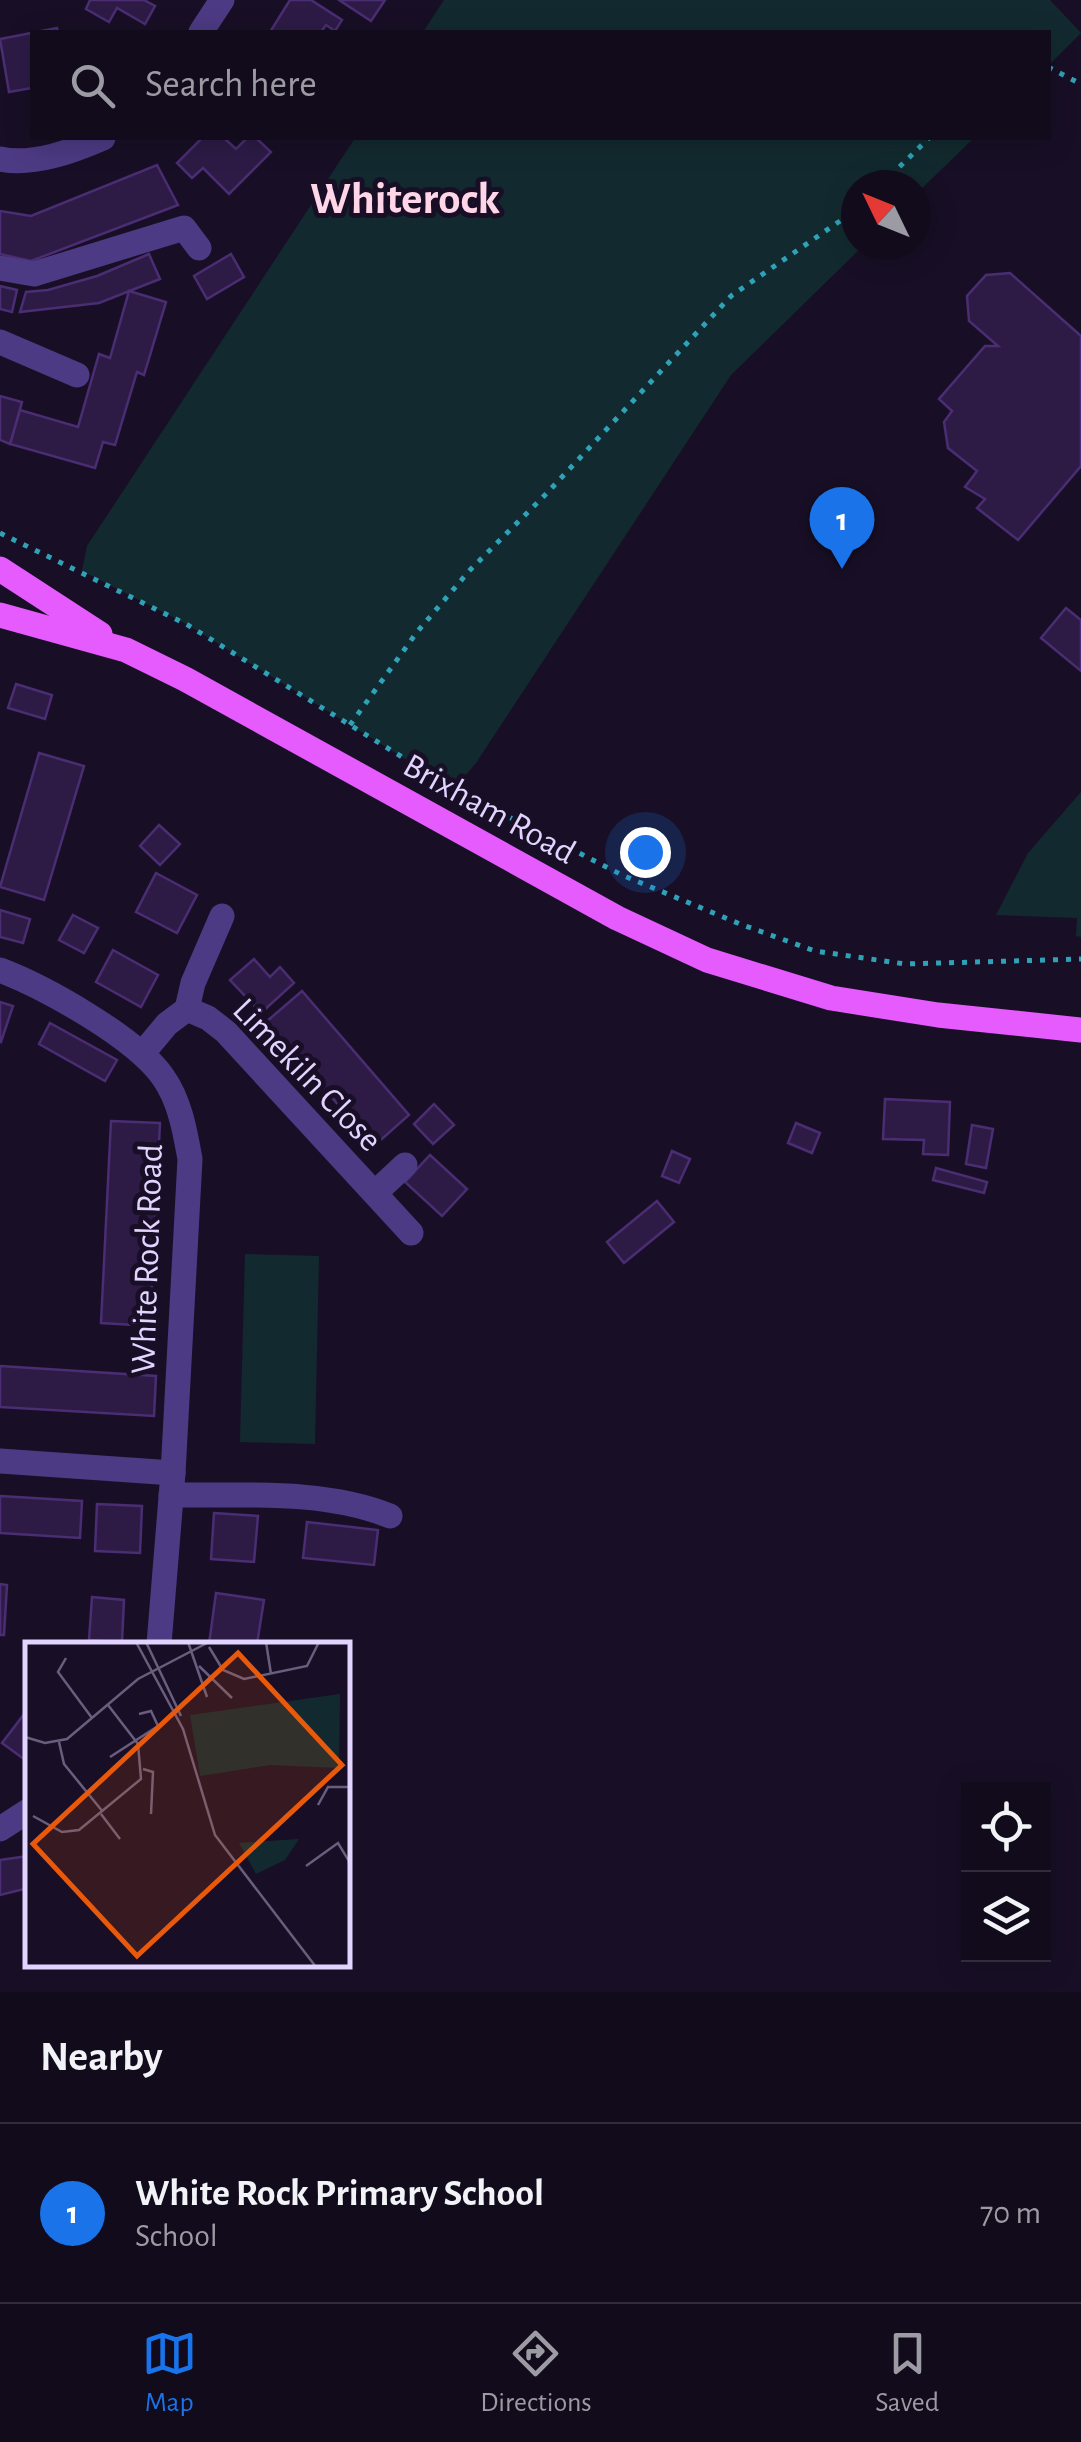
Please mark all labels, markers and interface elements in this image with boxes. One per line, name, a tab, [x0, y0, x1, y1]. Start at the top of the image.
search box	[30, 30, 1051, 140]
icon: search	[65, 58, 120, 113]
text: Search here	[145, 66, 317, 104]
north arrow	[841, 170, 931, 260]
district label: Whiterock	[310, 177, 500, 222]
pin: 1	[810, 486, 874, 569]
street label: Brixham Road	[397, 748, 581, 871]
your location	[620, 827, 671, 878]
street label: Limekiln Close	[226, 992, 388, 1158]
street label: White Rock Road	[126, 1143, 169, 1375]
inset map	[25, 1642, 350, 1967]
map controls	[961, 1782, 1051, 1962]
button: locate	[961, 1782, 1051, 1872]
button: layers	[961, 1872, 1051, 1962]
text: Nearby	[40, 2036, 163, 2078]
text: White Rock Primary School	[135, 2175, 544, 2213]
text: 1	[67, 2197, 78, 2229]
text: 70 m	[980, 2197, 1041, 2229]
text: School	[135, 2220, 218, 2252]
tab: Map	[142, 2326, 197, 2420]
tab: Directions	[480, 2326, 592, 2420]
tab: Saved	[875, 2326, 939, 2420]

